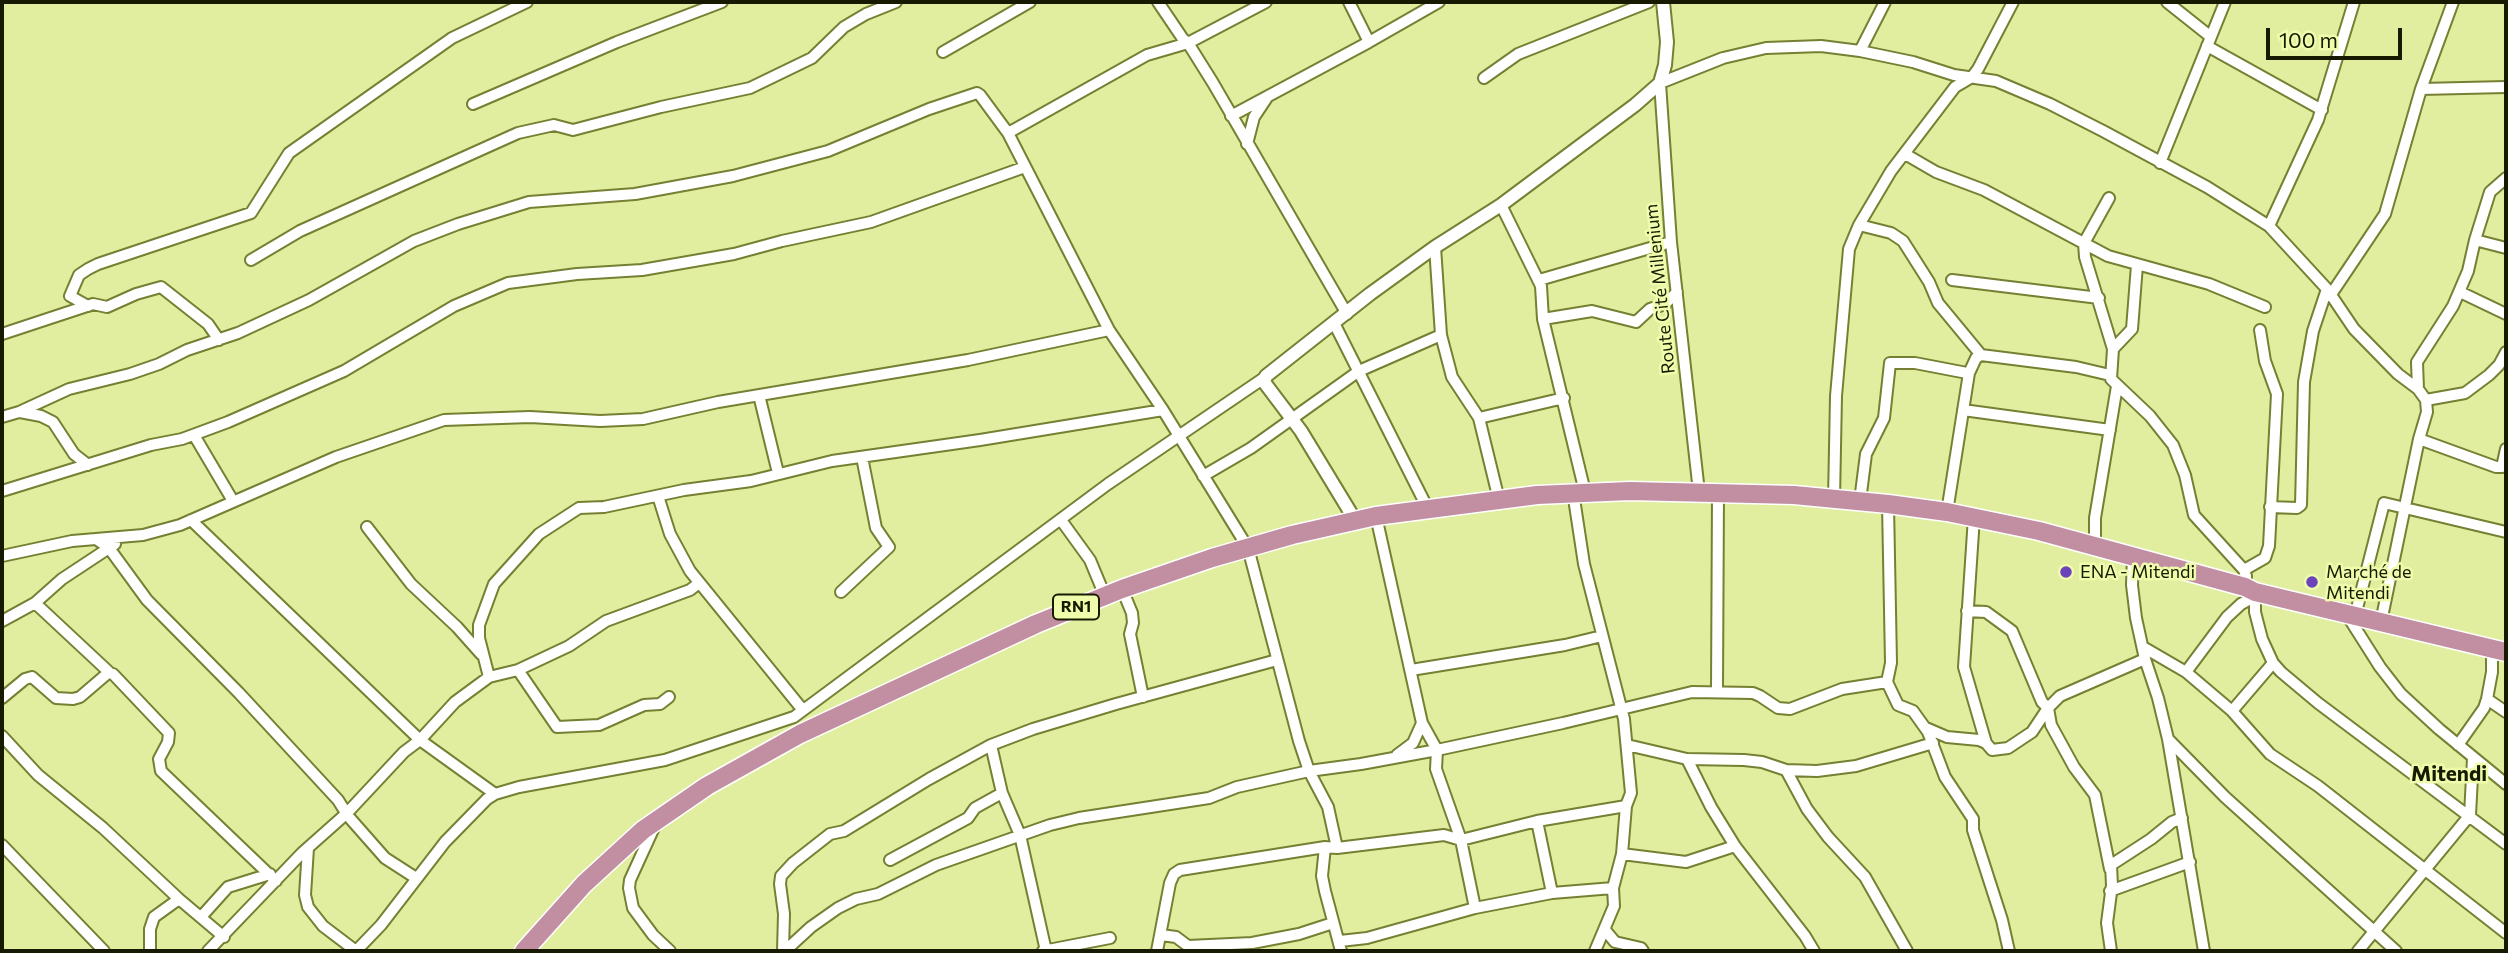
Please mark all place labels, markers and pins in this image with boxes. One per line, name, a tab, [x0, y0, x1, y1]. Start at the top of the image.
place label: ENA - Mitendi	[2080, 561, 2195, 583]
place label: Marché de Mitendi	[2326, 561, 2411, 604]
marker: ENA - Mitendi	[2058, 564, 2074, 580]
marker: Marché de Mitendi	[2304, 574, 2320, 590]

